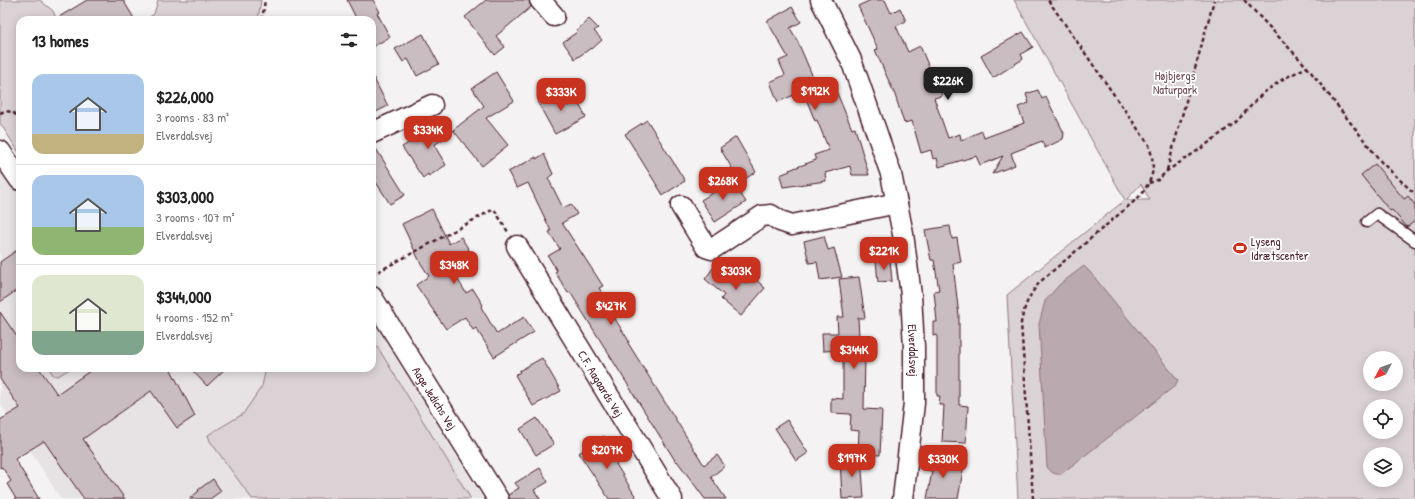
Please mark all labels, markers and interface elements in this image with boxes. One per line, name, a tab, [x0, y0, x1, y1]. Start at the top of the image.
text: 13 homes	[32, 29, 89, 52]
icon: filters	[338, 29, 360, 51]
pin: $226K	[920, 67, 976, 101]
park label: Højbjergs Naturpark	[1153, 67, 1197, 98]
text: $226K	[933, 71, 963, 89]
pin: $192K	[787, 77, 843, 111]
pin: $333K	[533, 78, 589, 112]
text: $192K	[801, 81, 829, 99]
text: $333K	[546, 82, 576, 100]
text: $226,000	[156, 85, 214, 108]
icon: home	[64, 90, 112, 138]
text: 3 rooms · 83 m²	[156, 108, 229, 126]
pin: $334K	[400, 116, 456, 150]
text: $334K	[413, 120, 443, 138]
text: Elverdalsvej	[156, 126, 213, 144]
pin: $268K	[695, 167, 751, 201]
text: $268K	[708, 171, 738, 189]
text: $303,000	[156, 185, 214, 208]
icon: home	[64, 191, 112, 239]
text: 3 rooms · 107 m²	[156, 208, 235, 226]
text: Elverdalsvej	[156, 226, 213, 244]
place label: Lyseng Idrætscenter	[1251, 233, 1309, 264]
pin: $221K	[856, 237, 912, 271]
sports icon: Lyseng Idrætscenter	[1232, 240, 1248, 256]
text: $221K	[869, 241, 899, 259]
pin: $348K	[426, 251, 482, 285]
text: $348K	[439, 255, 469, 273]
pin: $303K	[708, 257, 764, 291]
text: $303K	[721, 261, 751, 279]
text: $344,000	[156, 285, 211, 308]
icon: home	[64, 291, 112, 339]
pin: $427K	[583, 292, 639, 326]
text: $427K	[596, 296, 626, 314]
text: 4 rooms · 152 m²	[156, 308, 233, 326]
street label: Elverdalsvej	[904, 324, 923, 377]
text: Elverdalsvej	[156, 326, 213, 344]
pin: $344K	[826, 336, 882, 370]
text: $344K	[840, 340, 868, 358]
street label: C.F. Aagaards Vej	[574, 347, 628, 420]
north arrow	[1363, 351, 1403, 391]
map controls	[1363, 351, 1403, 487]
street label: Aage Jedichs Vej	[409, 363, 461, 433]
button: locate	[1363, 399, 1403, 439]
pin: $207K	[579, 436, 635, 470]
text: $207K	[591, 440, 623, 458]
pin: $197K	[824, 444, 880, 478]
pin: $330K	[915, 445, 971, 479]
button: layers	[1363, 447, 1403, 487]
text: $197K	[837, 448, 867, 466]
text: $330K	[928, 449, 958, 467]

